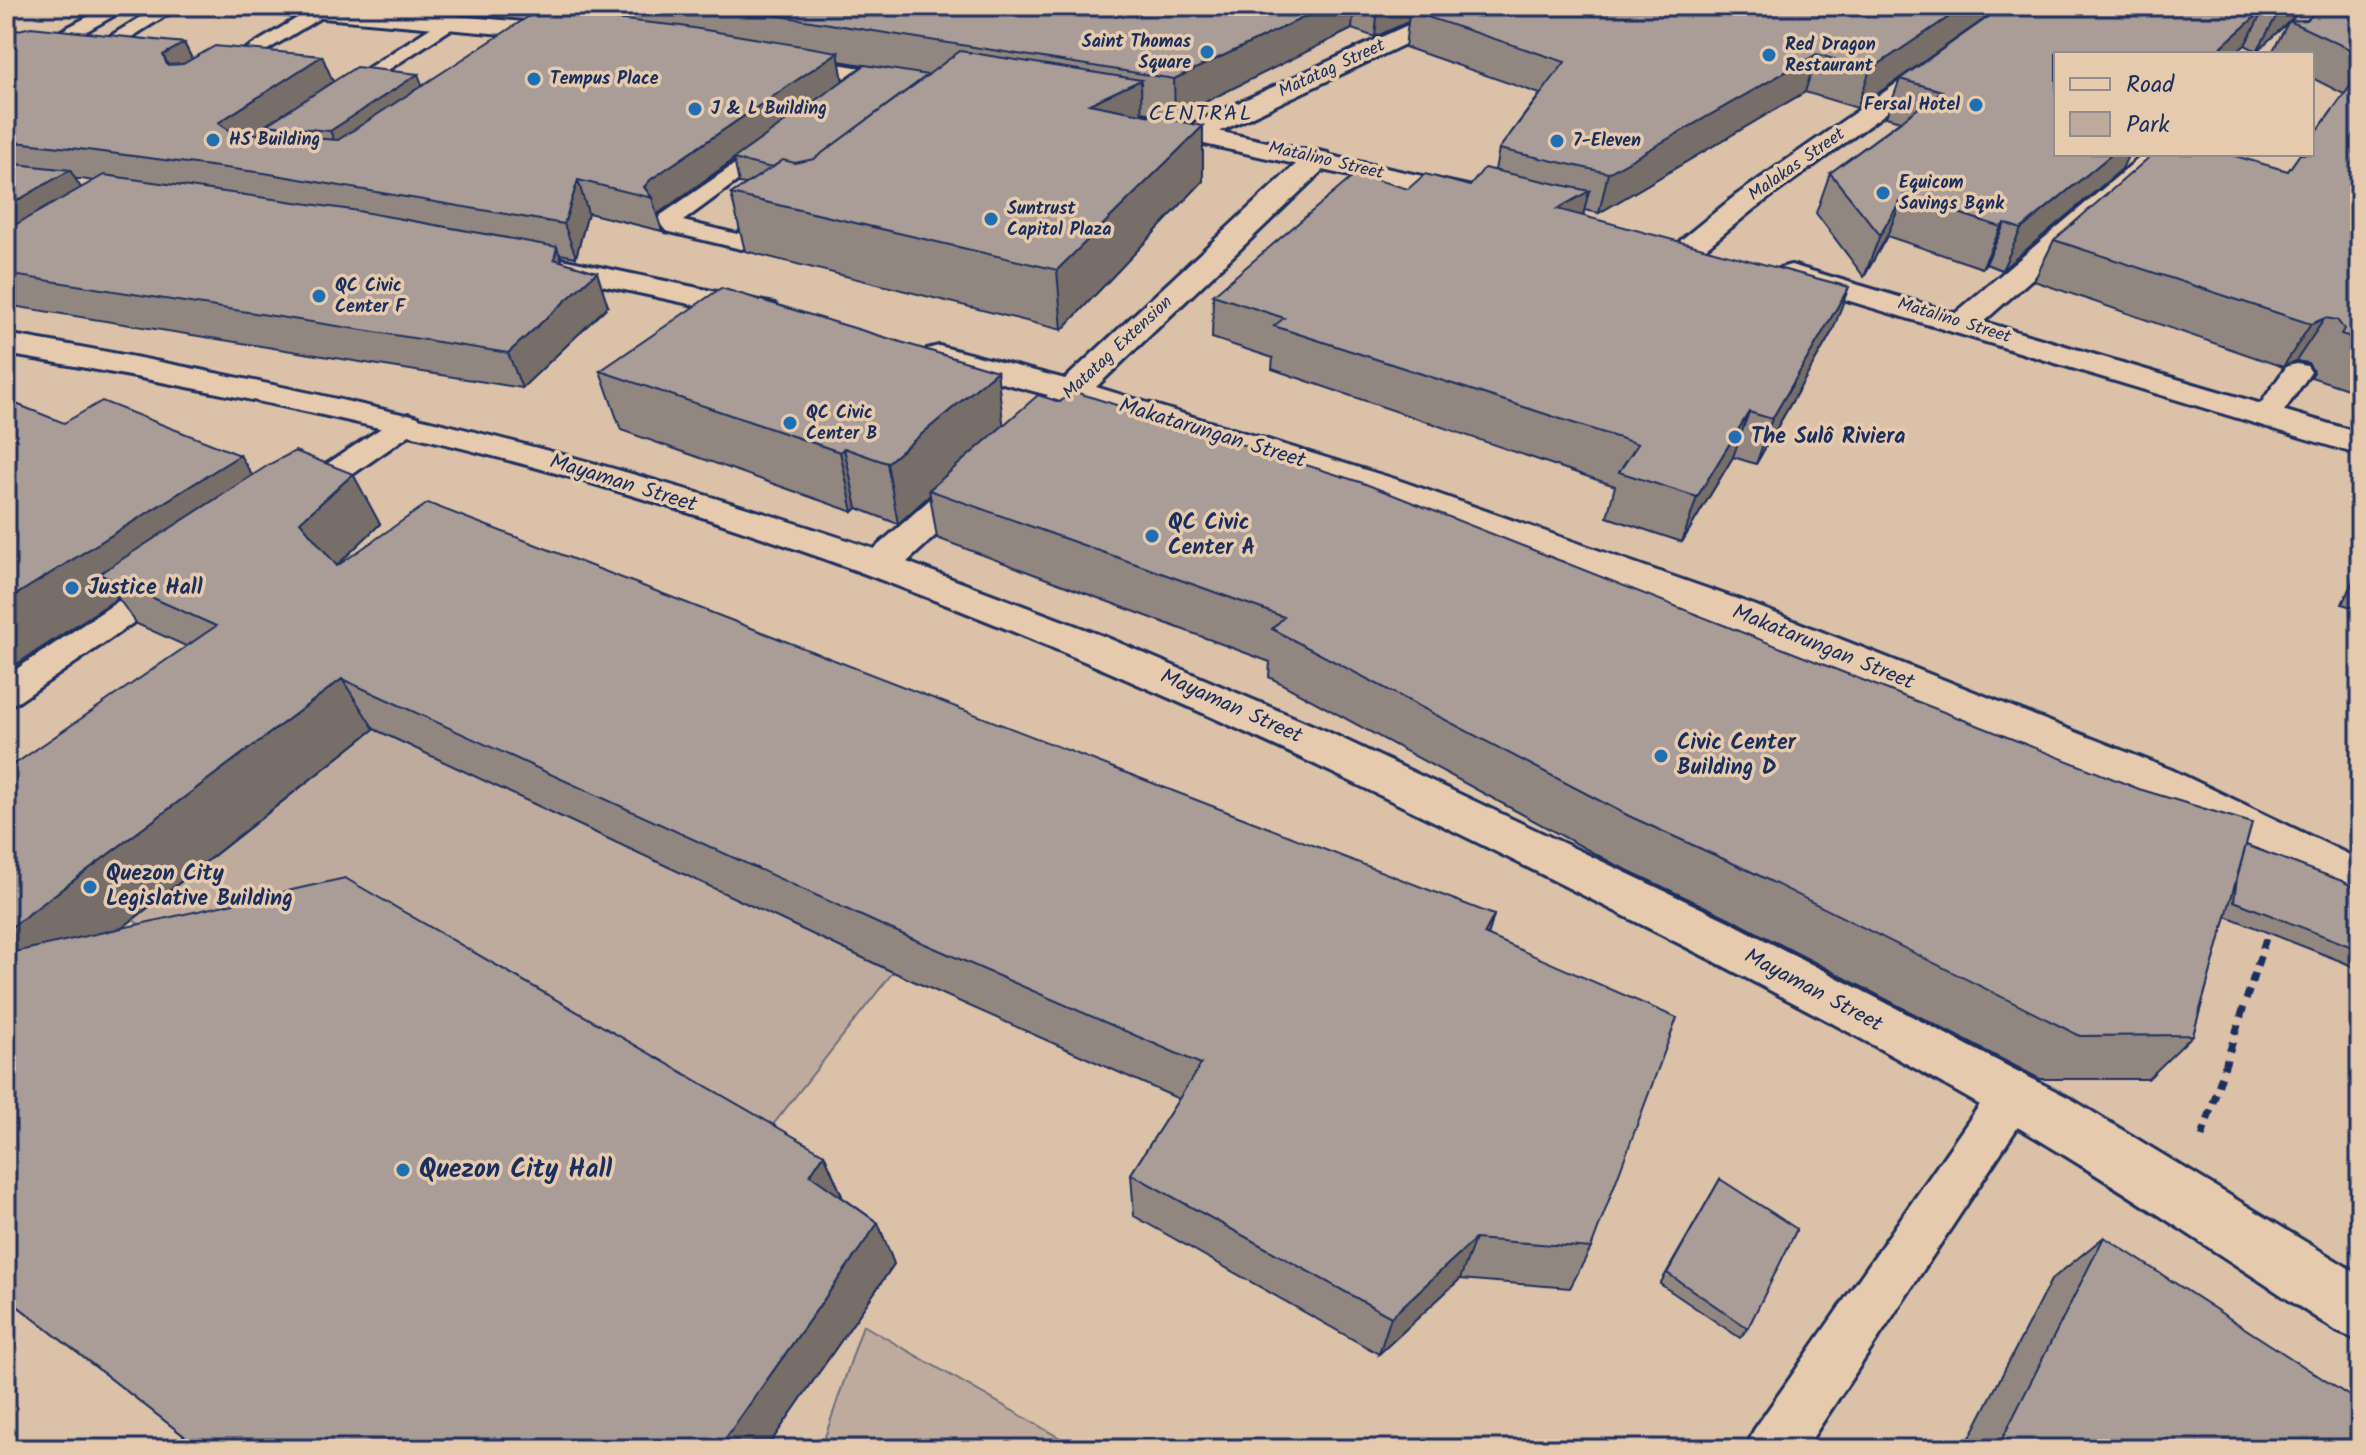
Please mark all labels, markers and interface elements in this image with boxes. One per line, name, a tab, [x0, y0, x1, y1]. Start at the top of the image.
place label: Saint Thomas Square	[1082, 28, 1192, 78]
street label: Matatag Street	[1274, 31, 1391, 106]
place label: Red Dragon Restaurant	[1785, 31, 1876, 81]
marker: Saint Thomas Square	[1198, 43, 1216, 61]
marker: Red Dragon Restaurant	[1760, 46, 1778, 64]
legend	[2054, 52, 2314, 156]
place label: Tempus Place	[550, 65, 659, 94]
text: Road	[2126, 66, 2175, 105]
marker: Tempus Place	[525, 70, 543, 88]
place label: Fersal Hotel	[1864, 91, 1960, 120]
place label: J & L Building	[711, 95, 827, 124]
marker: Fersal Hotel	[1967, 96, 1985, 114]
district label: CENTRAL	[1149, 97, 1253, 132]
marker: J & L Building	[686, 100, 704, 118]
text: Park	[2126, 106, 2170, 145]
street label: Malakas Street	[1742, 120, 1852, 209]
place label: HS Building	[229, 126, 320, 155]
place label: 7-Eleven	[1573, 127, 1641, 156]
marker: HS Building	[204, 131, 222, 149]
marker: 7-Eleven	[1548, 132, 1566, 150]
street label: Matalino Street	[1266, 134, 1387, 189]
place label: Equicom Savings Bqnk	[1899, 169, 2005, 219]
marker: Equicom Savings Bqnk	[1874, 184, 1892, 202]
place label: Suntrust Capitol Plaza	[1007, 195, 1111, 245]
marker: Suntrust Capitol Plaza	[982, 210, 1000, 228]
place label: QC Civic Center F	[335, 272, 406, 322]
marker: QC Civic Center F	[310, 287, 328, 305]
street label: Matatag Extension	[1056, 289, 1180, 407]
street label: Matalino Street	[1894, 290, 2015, 352]
street label: Makatarungan Street	[1114, 389, 1310, 479]
place label: QC Civic Center B	[806, 399, 877, 449]
marker: QC Civic Center B	[781, 414, 799, 432]
place label: The Sulô Riviera	[1751, 420, 1906, 455]
marker: The Sulô Riviera	[1726, 428, 1744, 446]
street label: Mayaman Street	[545, 445, 701, 523]
place label: QC Civic Center A	[1168, 506, 1255, 566]
marker: QC Civic Center A	[1143, 527, 1161, 545]
place label: Justice Hall	[88, 571, 203, 606]
marker: Justice Hall	[63, 579, 81, 597]
street label: Makatarungan Street	[1727, 595, 1920, 701]
street label: Mayaman Street	[1154, 660, 1308, 754]
place label: Civic Center Building D	[1677, 726, 1797, 786]
marker: Civic Center Building D	[1652, 747, 1670, 765]
place label: Quezon City Legislative Building	[106, 857, 293, 917]
marker: Quezon City Legislative Building	[81, 878, 99, 896]
street label: Mayaman Street	[1737, 940, 1889, 1042]
place label: Quezon City Hall	[419, 1149, 612, 1191]
marker: Quezon City Hall	[394, 1161, 412, 1179]

